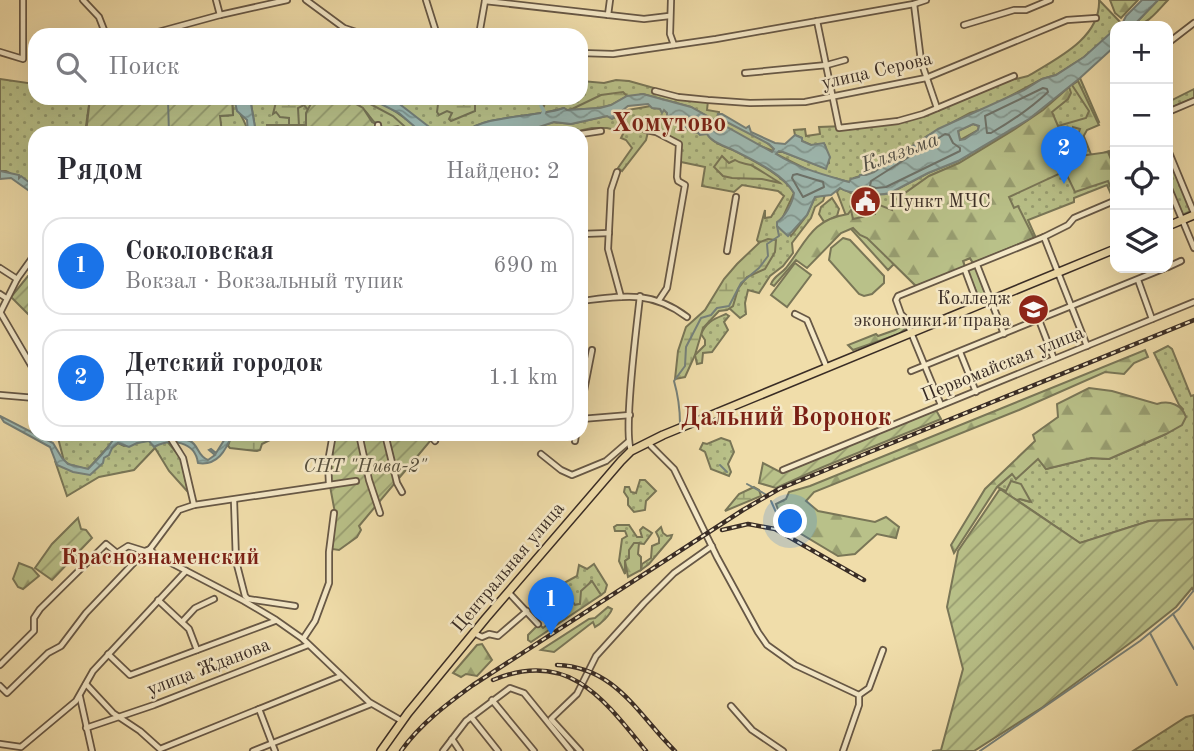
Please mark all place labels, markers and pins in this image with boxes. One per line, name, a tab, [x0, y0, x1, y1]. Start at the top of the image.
pin: 2	[1041, 126, 1087, 184]
public building icon: Пункт МЧС	[849, 185, 883, 219]
place label: Пункт МЧС	[889, 193, 991, 212]
place label: Колледж экономики и права	[854, 290, 1012, 331]
school or university icon: Колледж экономики и права	[1017, 293, 1051, 327]
pin: 1	[528, 577, 574, 635]

